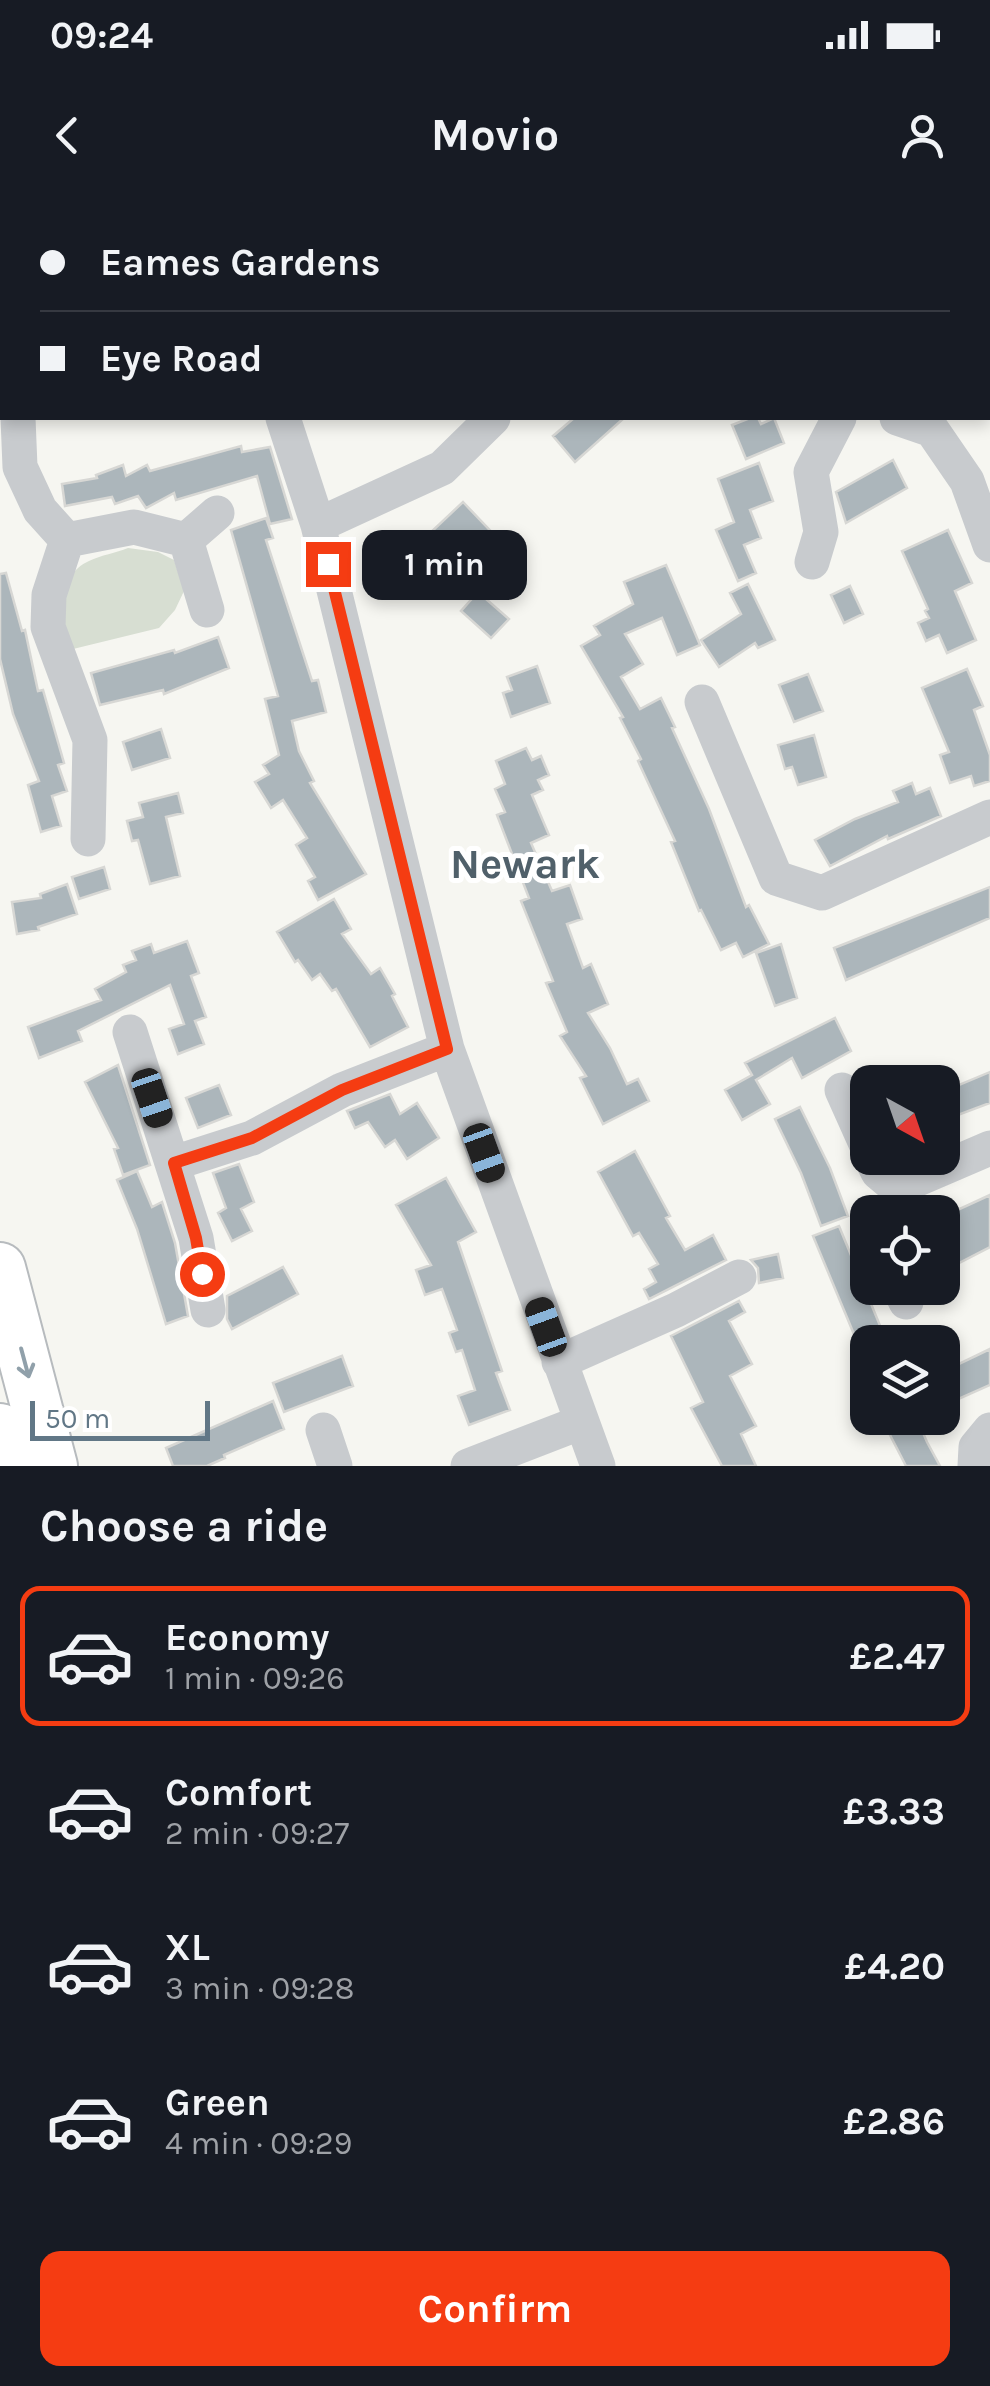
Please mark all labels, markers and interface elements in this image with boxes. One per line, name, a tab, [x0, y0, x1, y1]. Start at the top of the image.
text: 09:24	[50, 13, 153, 58]
icon: back	[40, 108, 95, 163]
icon: person	[895, 108, 950, 163]
text: Movio	[431, 109, 559, 161]
text: Eames Gardens	[100, 240, 380, 285]
text: Eye Road	[100, 336, 263, 381]
callout: 1 min	[363, 529, 528, 599]
route end	[306, 542, 351, 587]
text: 1 min	[404, 546, 485, 583]
district label: Newark	[450, 839, 600, 889]
car	[128, 1065, 176, 1131]
north arrow	[850, 1065, 960, 1175]
map controls	[850, 1065, 960, 1435]
car	[460, 1120, 508, 1186]
button: locate	[850, 1195, 960, 1305]
route start	[180, 1252, 225, 1297]
car	[522, 1294, 570, 1360]
button: layers	[850, 1325, 960, 1435]
one-way arrow	[16, 1347, 35, 1378]
scale bar	[30, 1396, 210, 1440]
text: 50 m	[45, 1402, 110, 1435]
text: Choose a ride	[40, 1500, 328, 1552]
icon: car	[45, 1611, 135, 1701]
text: Economy	[165, 1615, 329, 1660]
text: £2.47	[849, 1634, 945, 1679]
text: 1 min · 09:26	[165, 1660, 345, 1697]
icon: car	[45, 1766, 135, 1856]
text: Comfort	[165, 1770, 312, 1815]
text: £3.33	[843, 1789, 945, 1834]
text: 2 min · 09:27	[165, 1815, 349, 1852]
icon: car	[45, 1921, 135, 2011]
text: XL	[165, 1925, 210, 1970]
text: £4.20	[844, 1944, 945, 1989]
text: 3 min · 09:28	[165, 1970, 354, 2007]
icon: car	[45, 2076, 135, 2166]
text: Green	[165, 2080, 270, 2125]
text: £2.86	[843, 2099, 945, 2144]
text: 4 min · 09:29	[165, 2125, 352, 2162]
button: Confirm	[40, 2251, 950, 2366]

